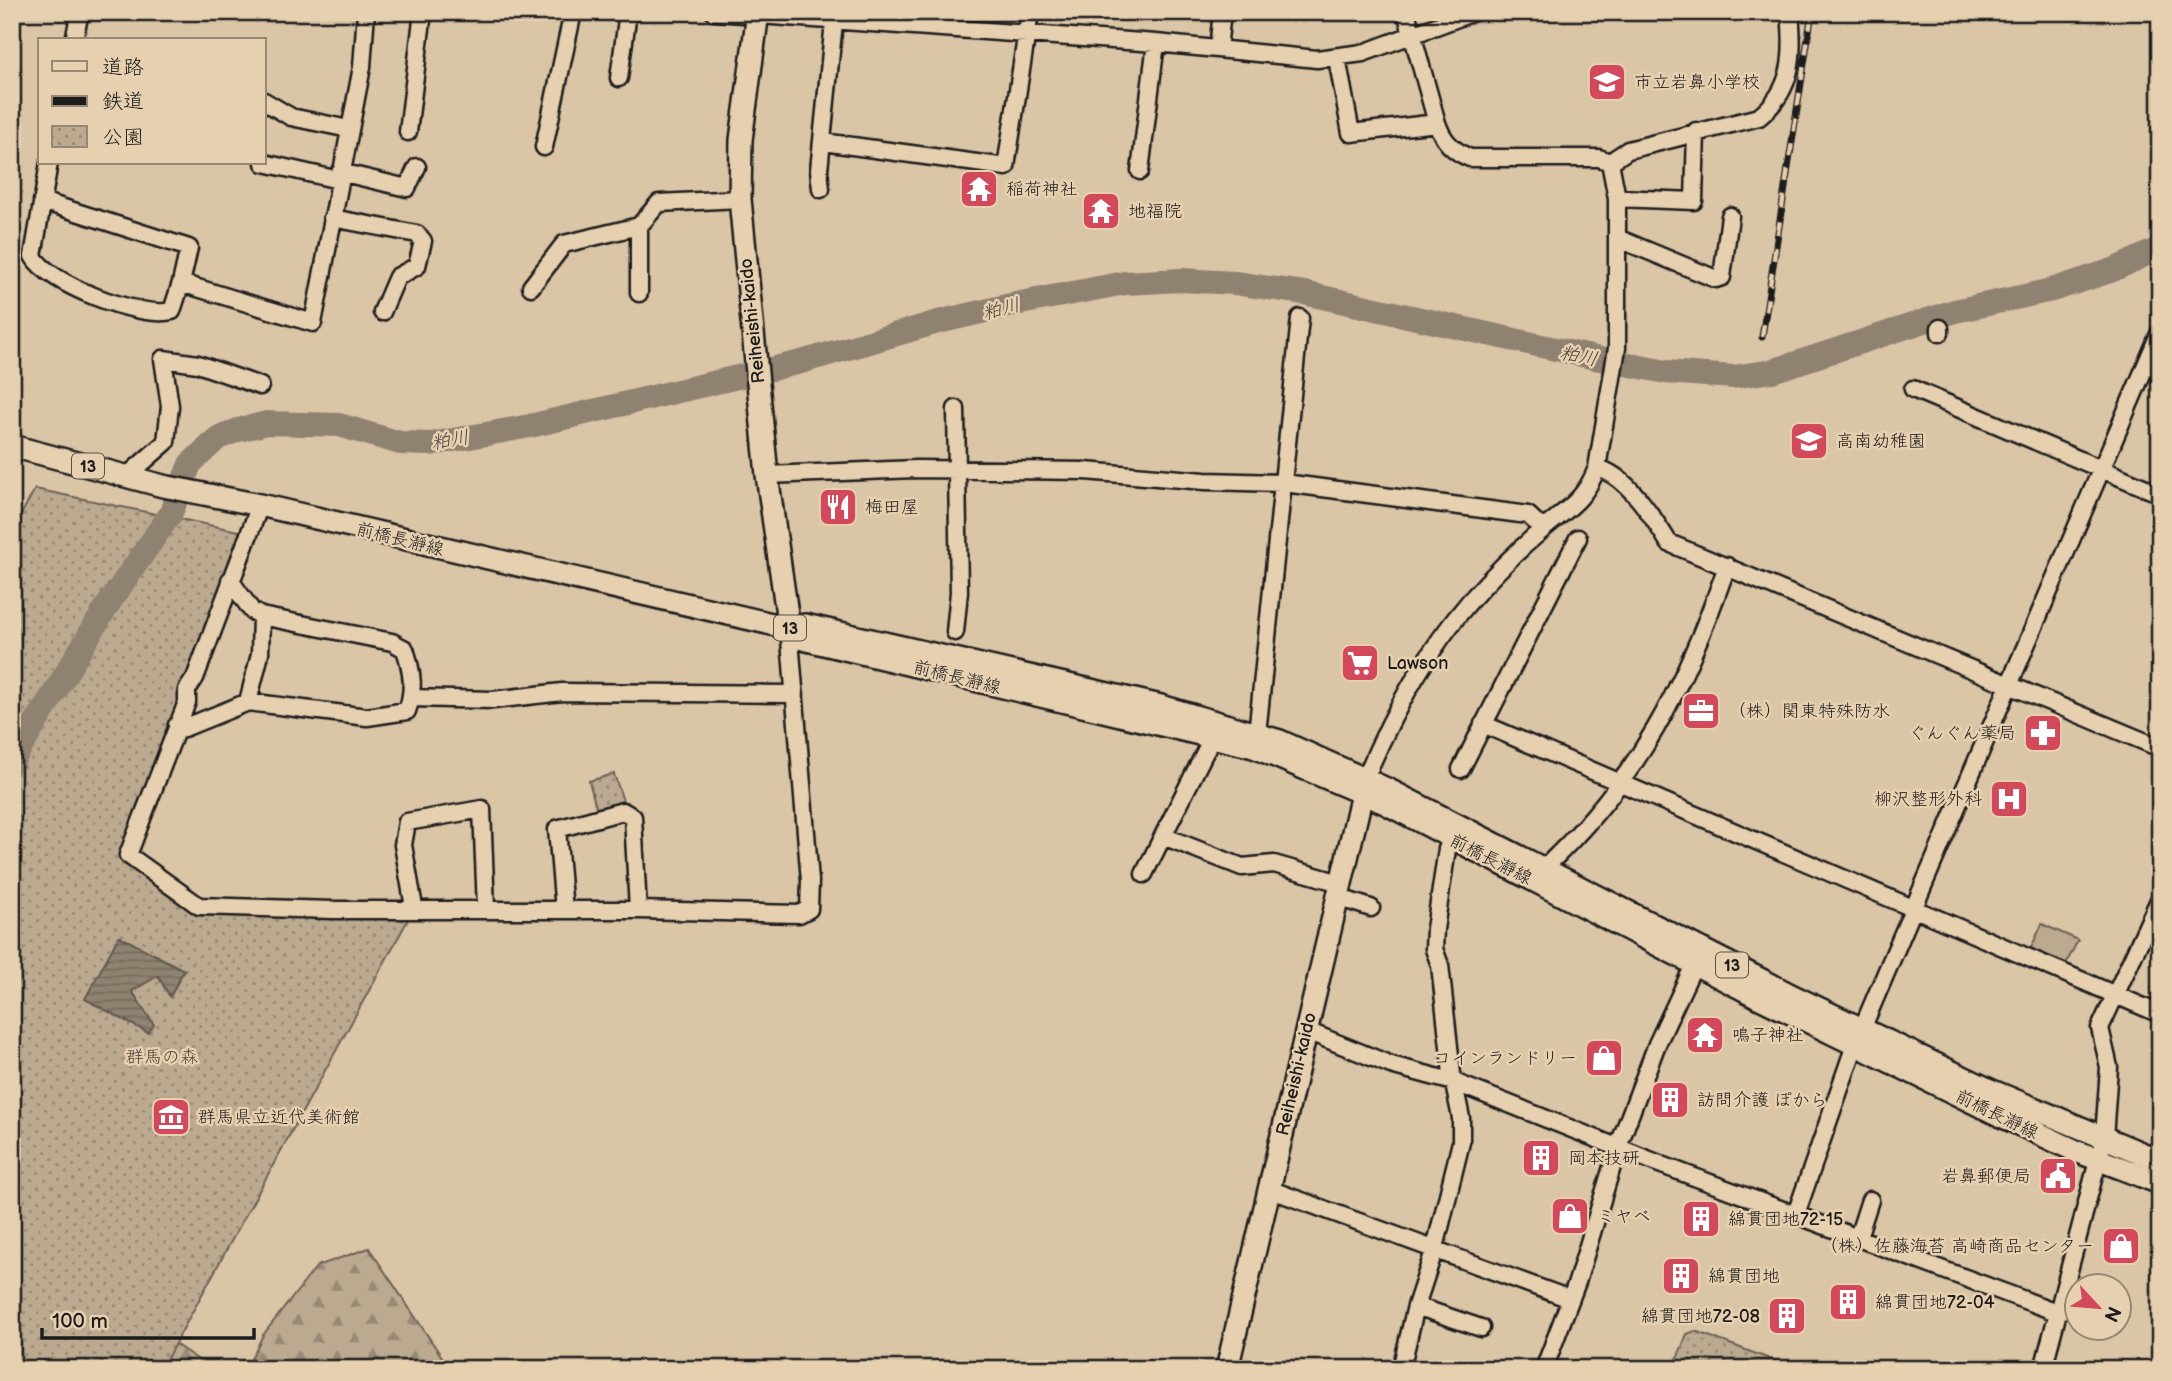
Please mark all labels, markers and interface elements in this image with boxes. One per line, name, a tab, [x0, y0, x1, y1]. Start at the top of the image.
legend	[38, 38, 266, 164]
text: 道路	[102, 55, 144, 80]
school or university icon: 市立岩鼻小学校	[1586, 61, 1628, 103]
place label: 市立岩鼻小学校	[1634, 72, 1760, 93]
text: 鉄道	[102, 89, 144, 114]
text: 公園	[102, 125, 144, 150]
temple icon: 稲荷神社	[958, 168, 1000, 210]
place label: 稲荷神社	[1006, 179, 1078, 200]
temple icon: 地福院	[1080, 190, 1122, 232]
place label: 地福院	[1128, 201, 1182, 222]
street label: Reiheishi-kaido	[735, 257, 770, 385]
water label: 粕川	[980, 294, 1023, 325]
water label: 粕川	[1558, 341, 1600, 372]
school or university icon: 高南幼稚園	[1788, 420, 1830, 462]
water label: 粕川	[430, 426, 471, 455]
place label: 高南幼稚園	[1836, 431, 1926, 452]
road number: 13	[72, 453, 104, 478]
restaurant icon: 梅田屋	[817, 486, 859, 528]
place label: 梅田屋	[865, 497, 919, 518]
street label: 前橋長瀞線	[354, 518, 446, 561]
road number: 13	[774, 615, 806, 640]
supermarket icon: Lawson	[1339, 642, 1381, 684]
place label: Lawson	[1387, 653, 1448, 674]
street label: 前橋長瀞線	[911, 656, 1003, 699]
office icon: （株）関東特殊防水	[1680, 690, 1722, 732]
place label: （株）関東特殊防水	[1728, 701, 1890, 722]
pharmacy icon: ぐんぐん薬局	[2022, 712, 2064, 754]
place label: ぐんぐん薬局	[1908, 723, 2016, 744]
hospital icon: 柳沢整形外科	[1988, 778, 2030, 820]
place label: 柳沢整形外科	[1874, 789, 1982, 810]
street label: 前橋長瀞線	[1446, 830, 1536, 889]
road number: 13	[1716, 953, 1748, 978]
street label: Reiheishi-kaido	[1272, 1011, 1321, 1138]
temple icon: 鳴子神社	[1684, 1014, 1726, 1056]
place label: 鳴子神社	[1732, 1025, 1804, 1046]
shop icon: コインランドリー	[1583, 1037, 1625, 1079]
park label: 群馬の森	[126, 1047, 198, 1068]
place label: コインランドリー	[1433, 1048, 1577, 1069]
building icon: 訪問介護 ぽから	[1649, 1079, 1691, 1121]
street label: 前橋長瀞線	[1952, 1085, 2042, 1144]
place label: 訪問介護 ぽから	[1697, 1090, 1828, 1111]
museum icon: 群馬県立近代美術館	[150, 1096, 192, 1138]
place label: 群馬県立近代美術館	[198, 1107, 360, 1128]
building icon: 岡本技研	[1520, 1137, 1562, 1179]
place label: 岡本技研	[1568, 1148, 1640, 1169]
public building icon: 岩鼻郵便局	[2037, 1155, 2079, 1197]
place label: 岩鼻郵便局	[1941, 1166, 2031, 1187]
shop icon: ミヤベ	[1549, 1195, 1591, 1237]
building icon: 綿貫団地72-15	[1680, 1198, 1722, 1240]
place label: ミヤベ	[1597, 1206, 1651, 1227]
place label: 綿貫団地72-15	[1728, 1209, 1843, 1230]
shop icon: （株）佐藤海苔 高崎商品センター	[2100, 1225, 2142, 1267]
place label: （株）佐藤海苔 高崎商品センター	[1820, 1236, 2094, 1257]
building icon: 綿貫団地	[1660, 1255, 1702, 1297]
place label: 綿貫団地	[1708, 1266, 1780, 1287]
north arrow	[2064, 1272, 2134, 1342]
building icon: 綿貫団地72-04	[1827, 1281, 1869, 1323]
place label: 綿貫団地72-04	[1875, 1292, 1995, 1313]
building icon: 綿貫団地72-08	[1766, 1295, 1808, 1337]
scale bar	[42, 1297, 254, 1341]
text: N	[2098, 1302, 2125, 1325]
place label: 綿貫団地72-08	[1641, 1306, 1760, 1327]
text: 100 m	[52, 1309, 108, 1334]

